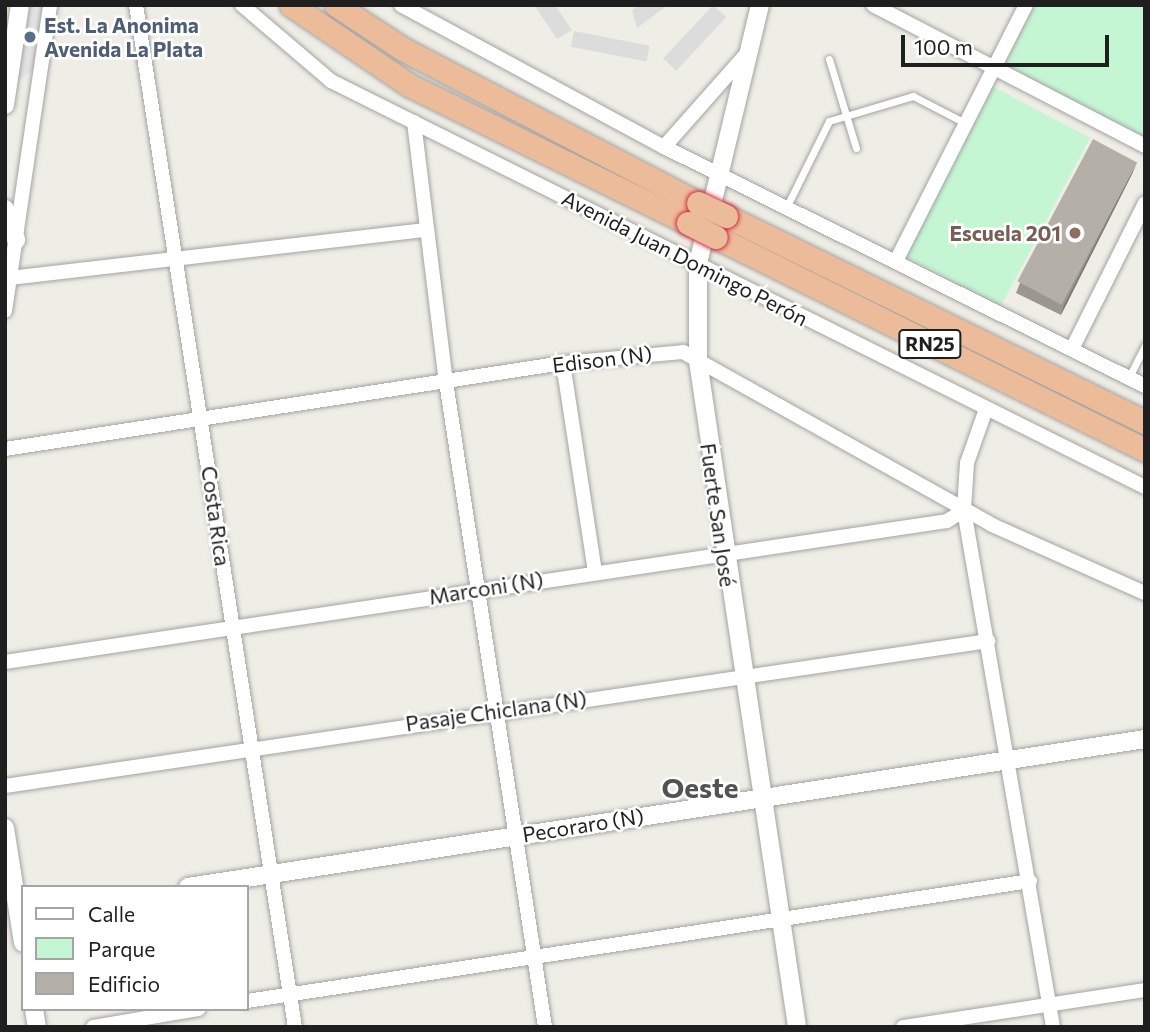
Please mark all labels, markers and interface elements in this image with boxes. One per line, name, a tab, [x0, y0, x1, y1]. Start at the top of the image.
place label: Est. La Anonima Avenida La Plata	[44, 12, 203, 62]
scale bar	[905, 21, 1113, 65]
marker: Est. La Anonima Avenida La Plata	[22, 29, 38, 45]
text: 100 m	[914, 34, 973, 59]
street label: Avenida Juan Domingo Perón	[558, 185, 812, 331]
place label: Escuela 201	[950, 220, 1061, 246]
marker: Escuela 201	[1067, 225, 1083, 241]
road number: RN25	[897, 328, 963, 360]
street label: Edison (N)	[551, 340, 653, 378]
street label: Fuerte San José	[695, 441, 741, 589]
street label: Costa Rica	[197, 464, 235, 568]
street label: Marconi (N)	[427, 567, 545, 609]
street label: Pasaje Chiclana (N)	[404, 686, 588, 736]
district label: Oeste	[662, 770, 738, 804]
street label: Pecoraro (N)	[520, 803, 646, 847]
legend	[21, 885, 248, 1011]
text: Calle	[88, 901, 135, 926]
text: Parque	[88, 936, 155, 961]
text: Edificio	[88, 971, 160, 996]

